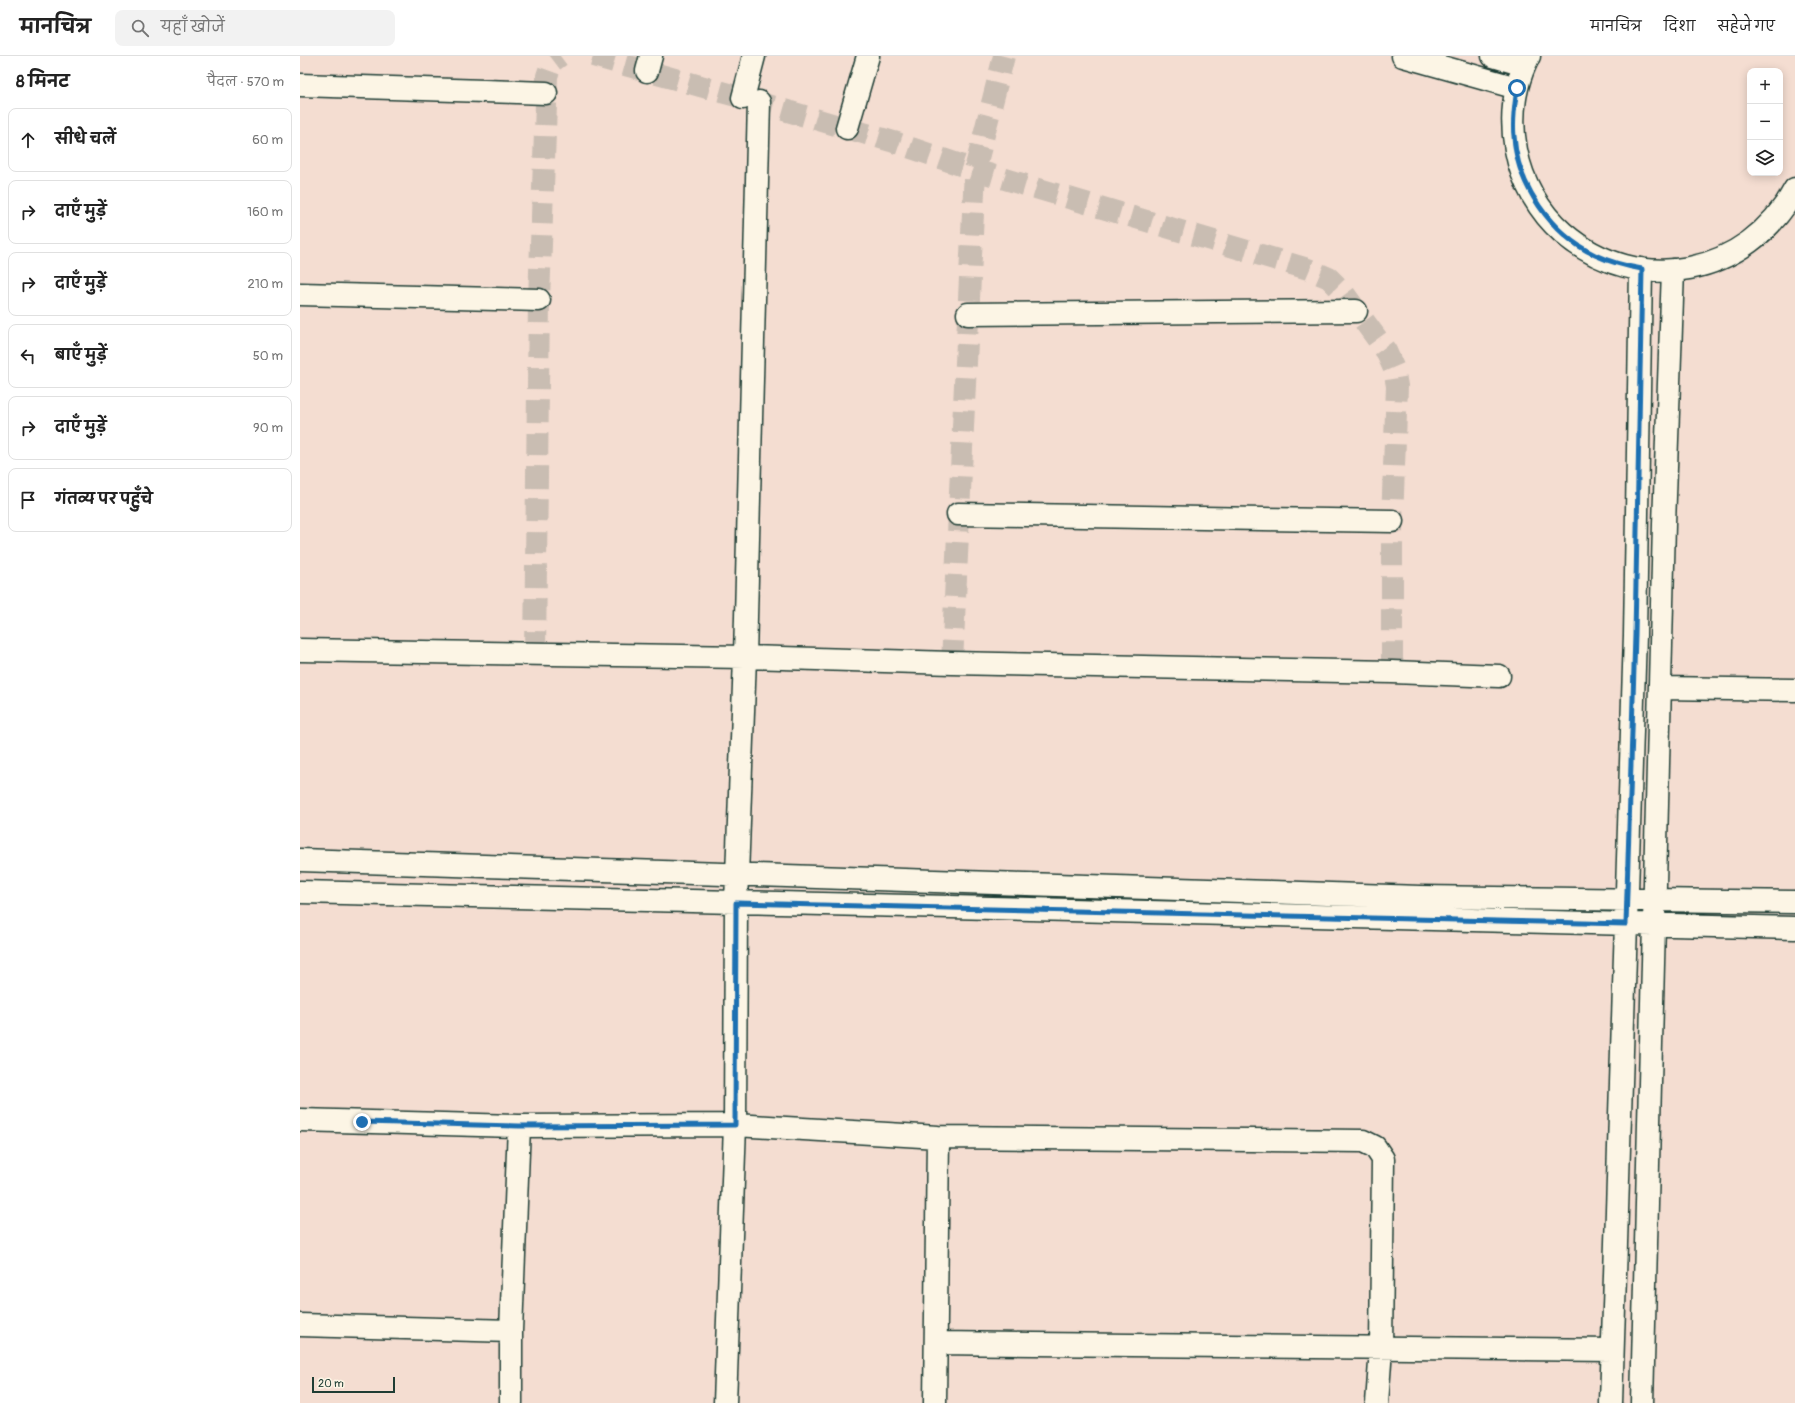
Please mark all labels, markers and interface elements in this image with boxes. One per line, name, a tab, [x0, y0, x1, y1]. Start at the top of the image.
search box	[115, 10, 395, 46]
text: मानचित्र	[20, 15, 91, 39]
icon: search	[129, 17, 151, 39]
text: यहाँ खोजें	[161, 18, 225, 37]
text: मानचित्र	[1590, 18, 1642, 35]
text: दिशा	[1664, 18, 1695, 35]
text: सहेजे गए	[1717, 18, 1775, 35]
map controls	[1747, 68, 1783, 176]
button: +	[1747, 68, 1783, 104]
text: 8 मिनट	[16, 71, 70, 92]
text: पैदल · 570 m	[207, 74, 284, 90]
route start	[1508, 79, 1526, 97]
button: −	[1747, 104, 1783, 140]
icon: ahead	[17, 129, 39, 151]
text: सीधे चलें	[55, 130, 116, 149]
text: 60 m	[252, 132, 283, 148]
button: layers	[1747, 140, 1783, 176]
icon: right	[17, 201, 39, 223]
text: दाएँ मुड़ें	[55, 202, 107, 221]
text: 160 m	[247, 204, 283, 220]
icon: right	[17, 273, 39, 295]
text: दाएँ मुड़ें	[55, 274, 107, 293]
text: 210 m	[247, 276, 283, 292]
icon: left	[17, 345, 39, 367]
text: बाएँ मुड़ें	[55, 346, 107, 365]
text: 50 m	[253, 348, 283, 364]
icon: right	[17, 417, 39, 439]
text: दाएँ मुड़ें	[55, 418, 107, 437]
text: 90 m	[253, 420, 283, 436]
icon: arrive	[17, 489, 39, 511]
text: गंतव्य पर पहुँचे	[55, 490, 153, 509]
route end	[353, 1113, 371, 1131]
scale bar	[312, 1375, 395, 1394]
text: 20 m	[318, 1377, 344, 1390]

